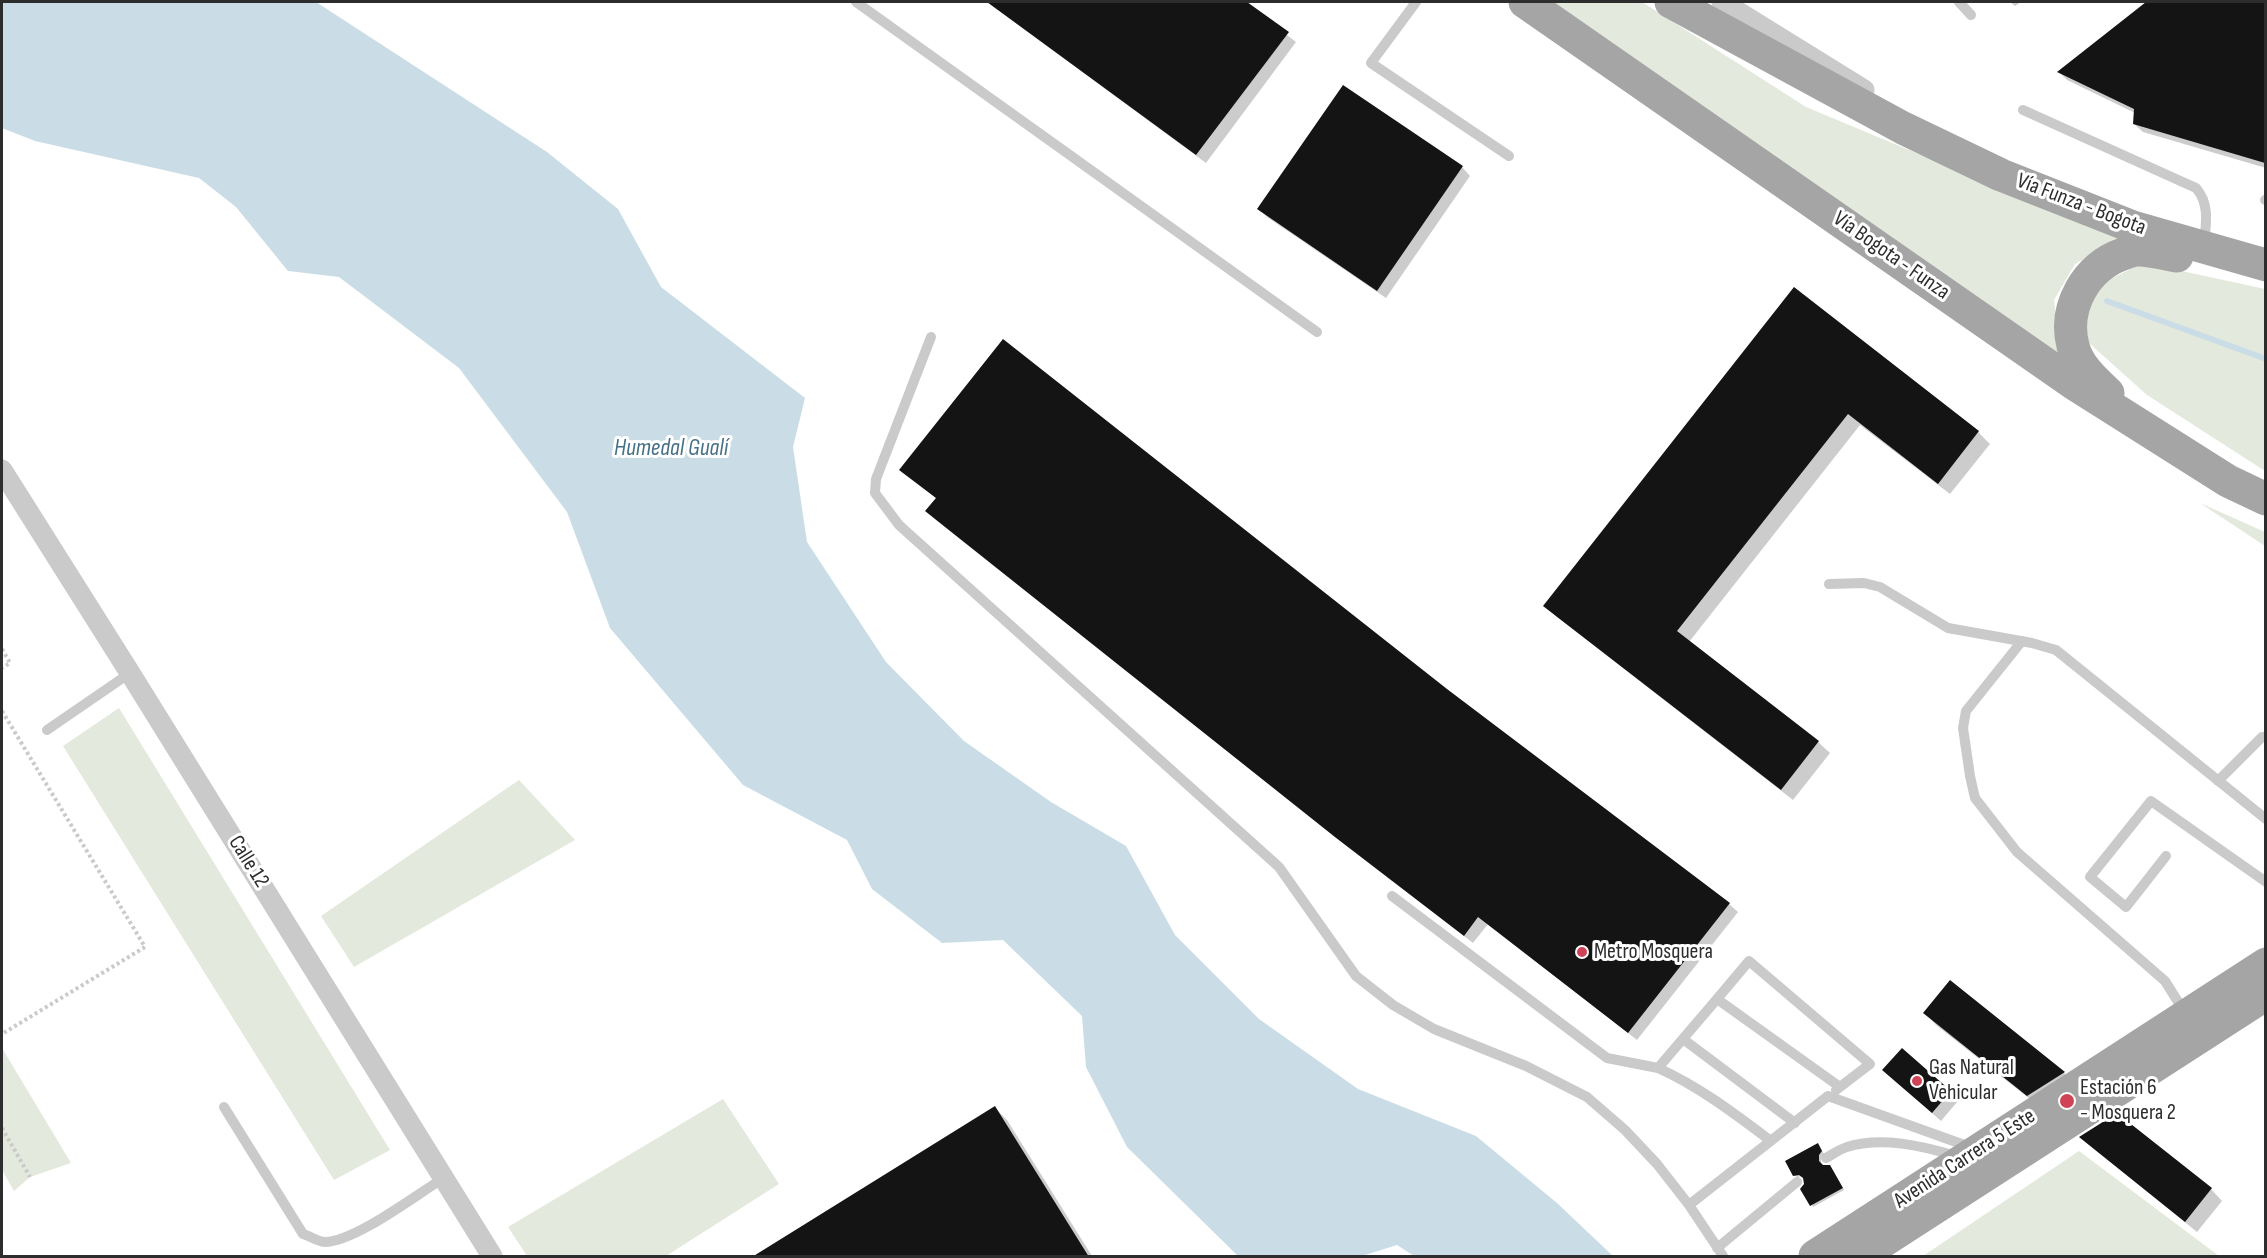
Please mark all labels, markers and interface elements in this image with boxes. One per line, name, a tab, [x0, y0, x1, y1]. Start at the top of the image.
street label: Vía Funza - Bogota	[2013, 168, 2149, 242]
street label: Vía Bogota - Funza	[1828, 206, 1954, 306]
water label: Humedal Gualí	[614, 435, 728, 463]
street label: Calle 12	[222, 831, 274, 893]
place label: Metro Mosquera	[1594, 939, 1713, 965]
marker: Metro Mosquera	[1575, 945, 1589, 959]
place label: Gas Natural Vehicular	[1929, 1055, 2014, 1106]
marker: Gas Natural Vehicular	[1910, 1074, 1924, 1088]
place label: Estación 6 - Mosquera 2	[2080, 1075, 2176, 1126]
marker: Estación 6 - Mosquera 2	[2058, 1092, 2076, 1110]
street label: Avenida Carrera 5 Este	[1889, 1103, 2041, 1215]

